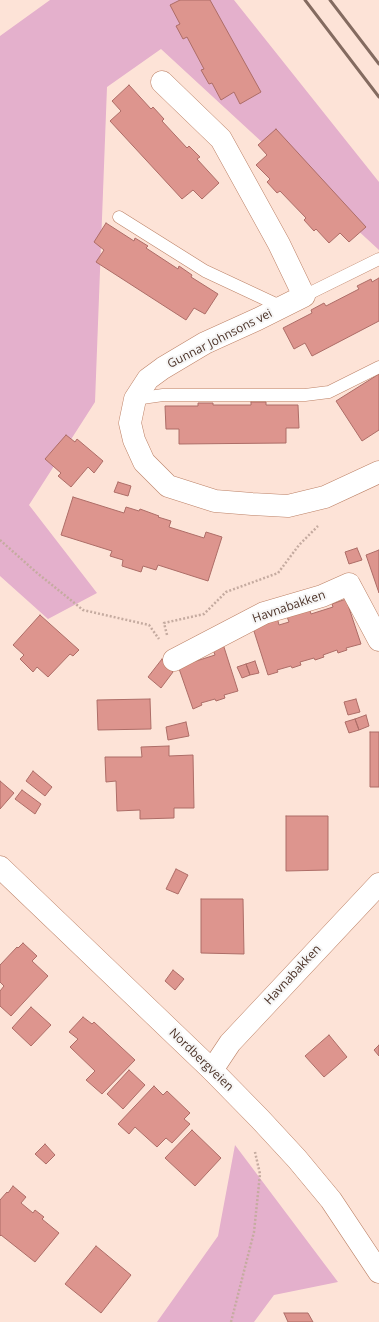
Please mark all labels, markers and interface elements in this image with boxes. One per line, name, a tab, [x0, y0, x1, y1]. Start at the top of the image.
street label: Gunnar Johnsons vei	[165, 306, 275, 372]
street label: Havnabakken	[251, 588, 327, 626]
street label: Havnabakken	[262, 942, 324, 1008]
street label: Nordbergveien	[166, 1026, 236, 1094]

